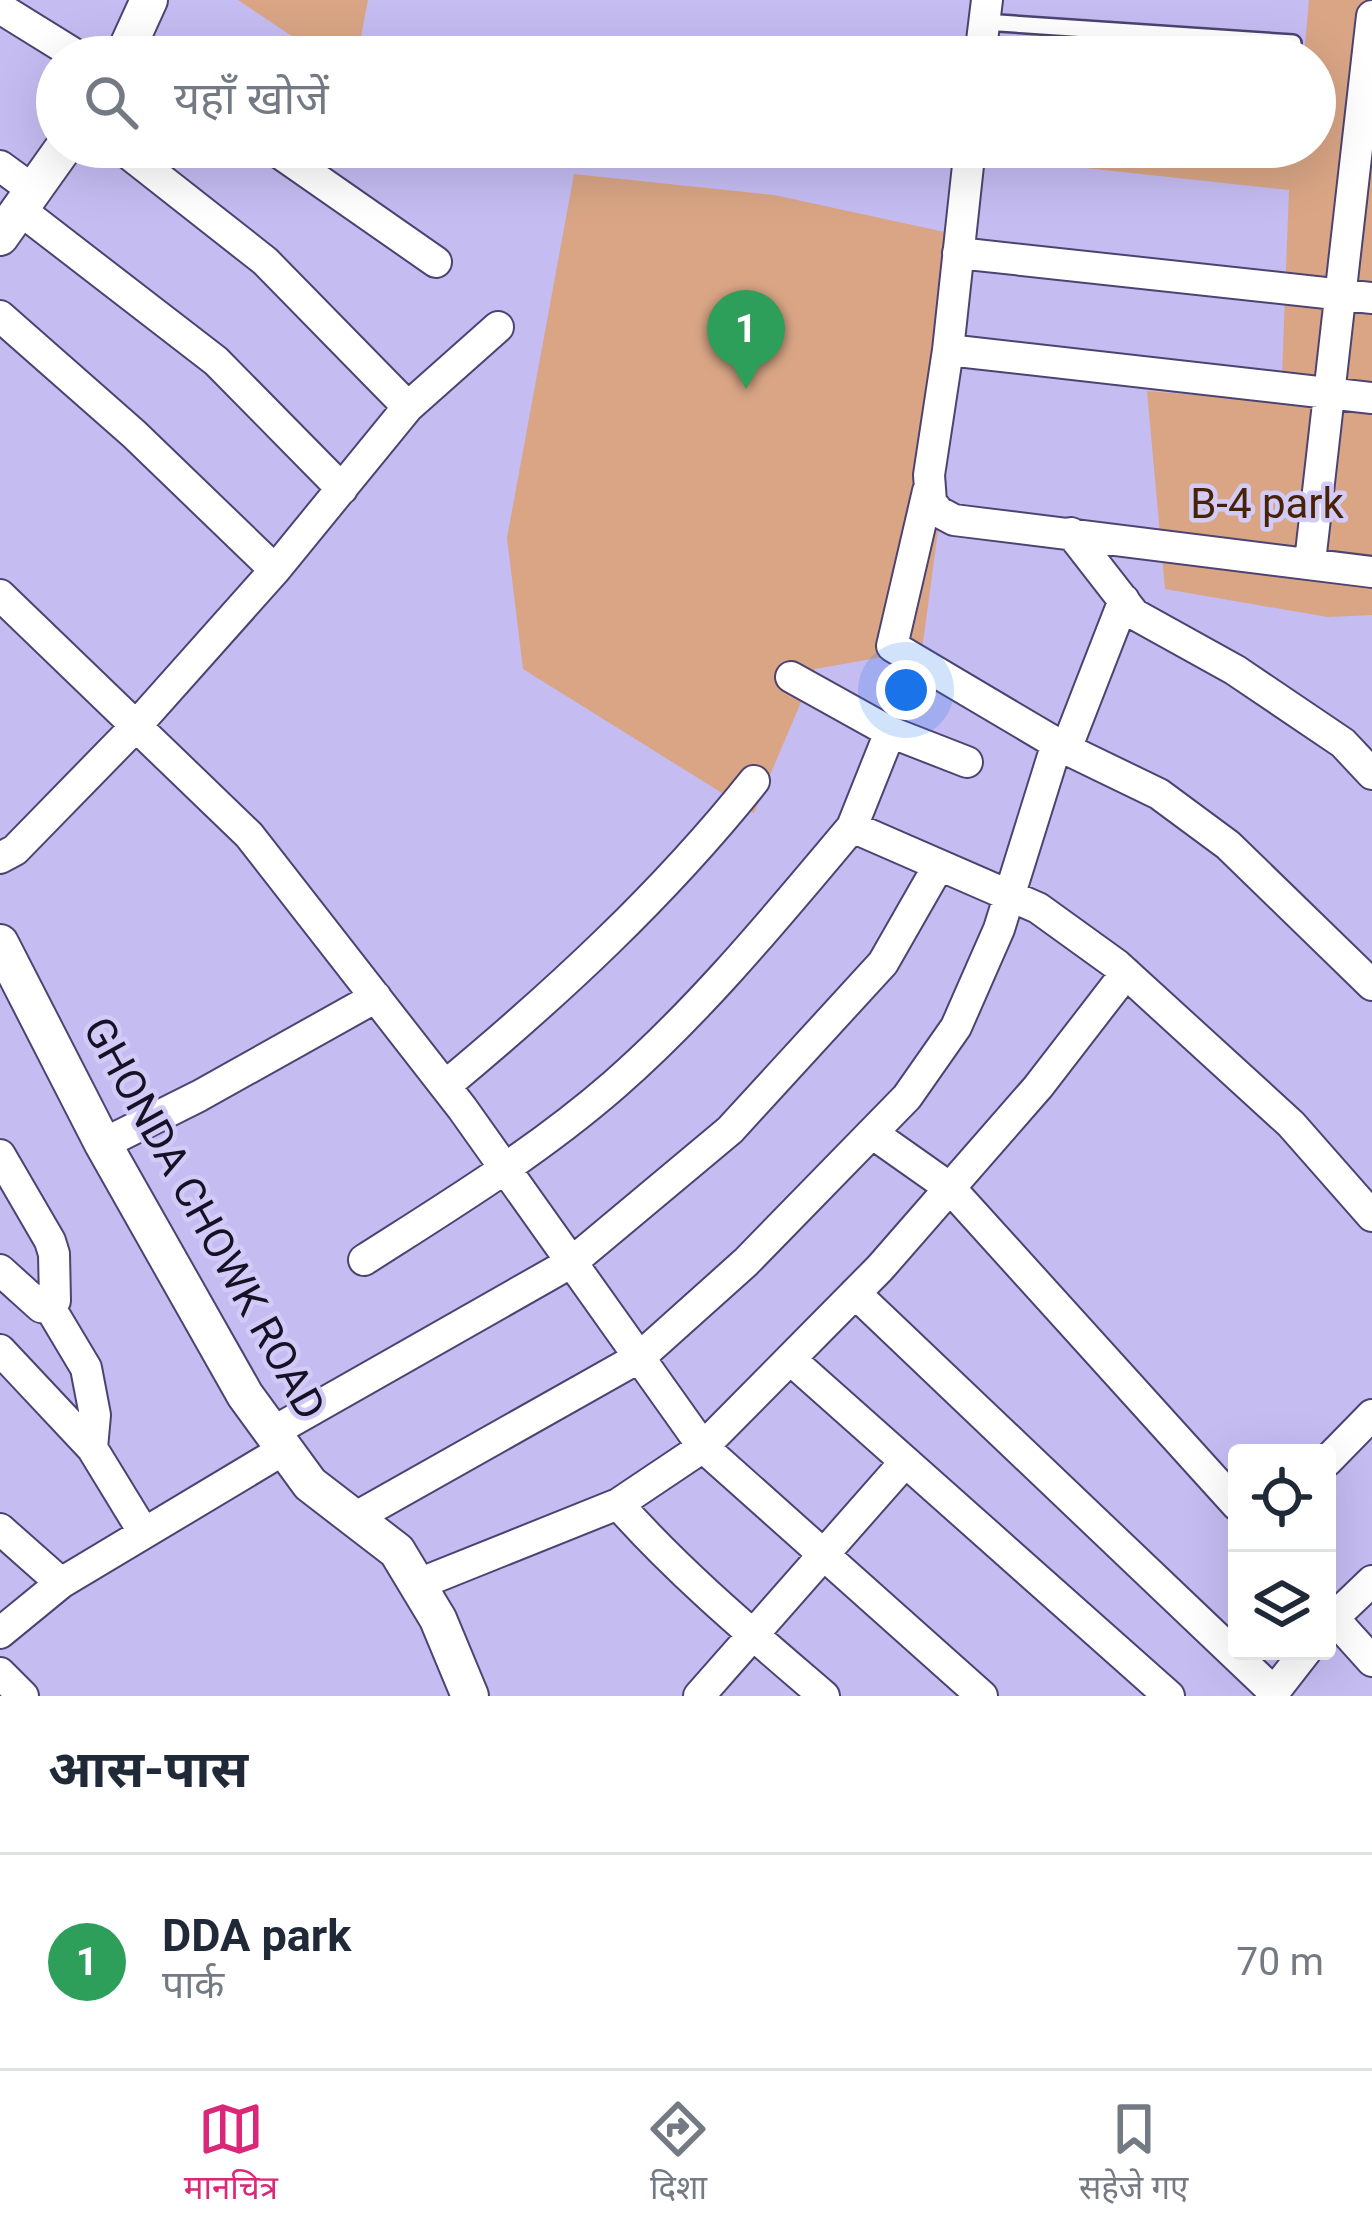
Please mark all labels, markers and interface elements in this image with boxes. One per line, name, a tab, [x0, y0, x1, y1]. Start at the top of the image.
search box	[36, 36, 1336, 168]
icon: search	[78, 69, 144, 135]
text: यहाँ खोजें	[174, 72, 329, 125]
pin: 1	[707, 290, 785, 389]
park label: B-4 park	[1190, 479, 1345, 528]
your location	[876, 660, 936, 720]
street label: GHONDA CHOWK ROAD	[74, 1009, 336, 1428]
map controls	[1228, 1444, 1336, 1660]
button: locate	[1228, 1444, 1336, 1552]
button: layers	[1228, 1552, 1336, 1660]
text: आस-पास	[48, 1740, 248, 1799]
text: DDA park	[162, 1909, 351, 1962]
text: 1	[76, 1939, 98, 1985]
text: 70 m	[1236, 1939, 1324, 1985]
text: पार्क	[162, 1962, 224, 2008]
tab: मानचित्र	[184, 2096, 278, 2212]
tab: दिशा	[645, 2096, 711, 2212]
tab: सहेजे गए	[1079, 2096, 1188, 2212]

